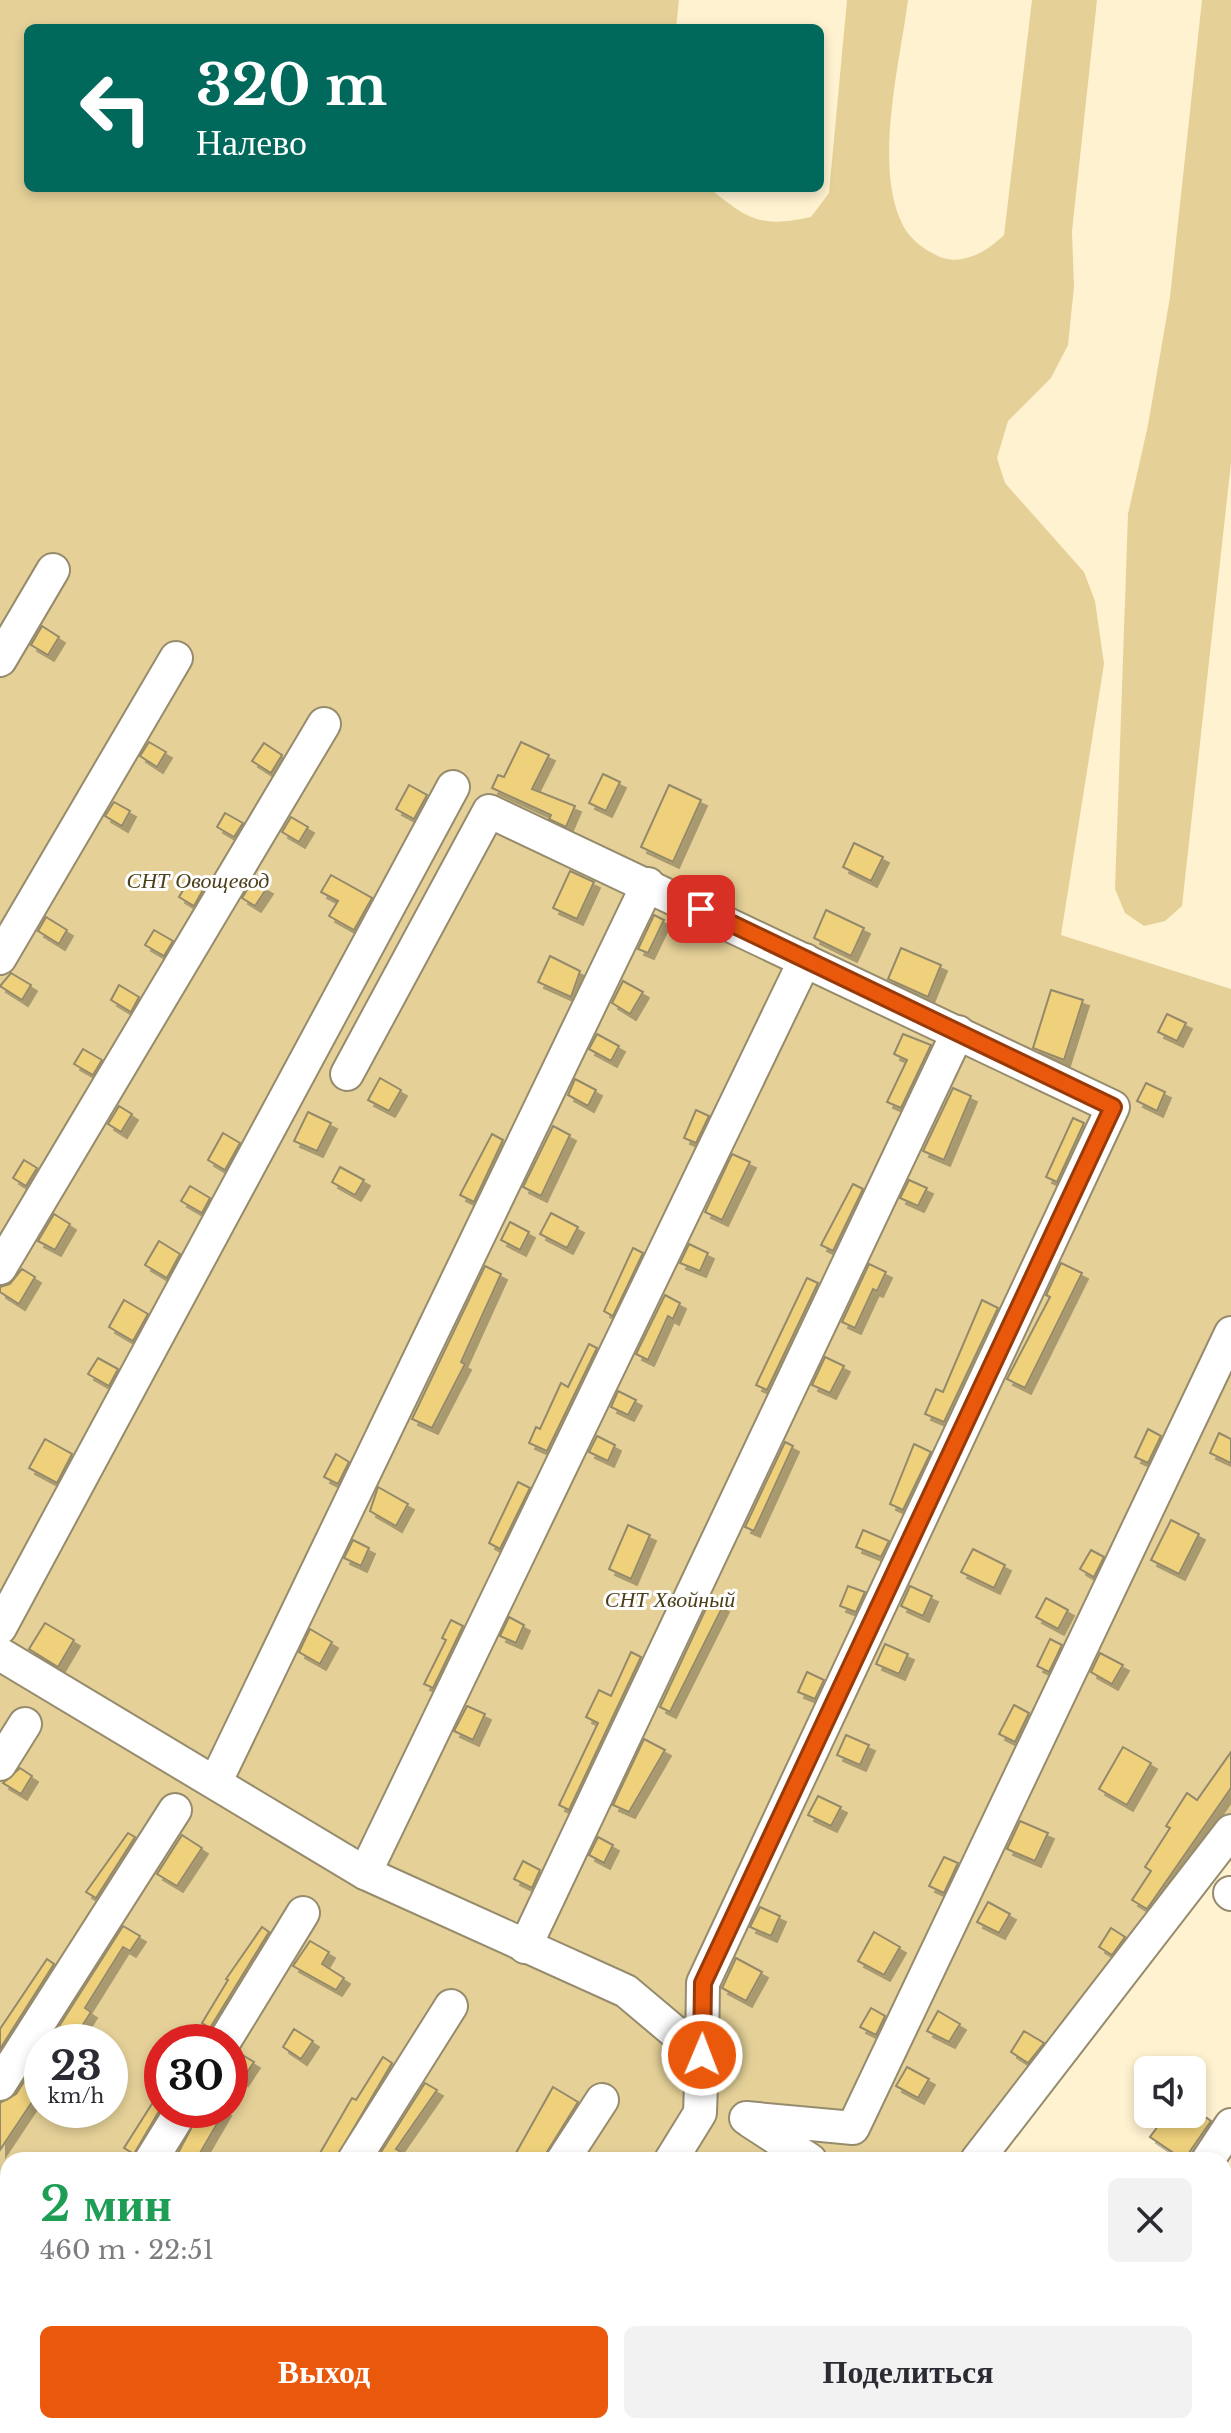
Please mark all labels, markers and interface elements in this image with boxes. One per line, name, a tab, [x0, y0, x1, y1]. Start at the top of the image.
text: 320 m	[196, 51, 387, 120]
icon: left	[64, 56, 168, 160]
text: Налево	[196, 120, 307, 165]
park label: СНТ Овощевод	[126, 867, 270, 894]
pin	[667, 875, 735, 943]
icon: arrive	[679, 887, 723, 931]
park label: СНТ Хвойный	[605, 1586, 735, 1613]
position arrow	[660, 2013, 744, 2097]
speed limit sign: 30	[144, 2024, 248, 2128]
text: 23	[50, 2041, 102, 2091]
map controls	[1134, 2056, 1206, 2128]
button: sound	[1134, 2056, 1206, 2128]
text: km/h	[48, 2084, 104, 2108]
text: 2 мин	[40, 2174, 172, 2234]
button: close	[1108, 2178, 1192, 2262]
text: 460 m · 22:51	[40, 2234, 214, 2266]
button: Выход	[40, 2326, 608, 2418]
button: Поделиться	[624, 2326, 1192, 2418]

